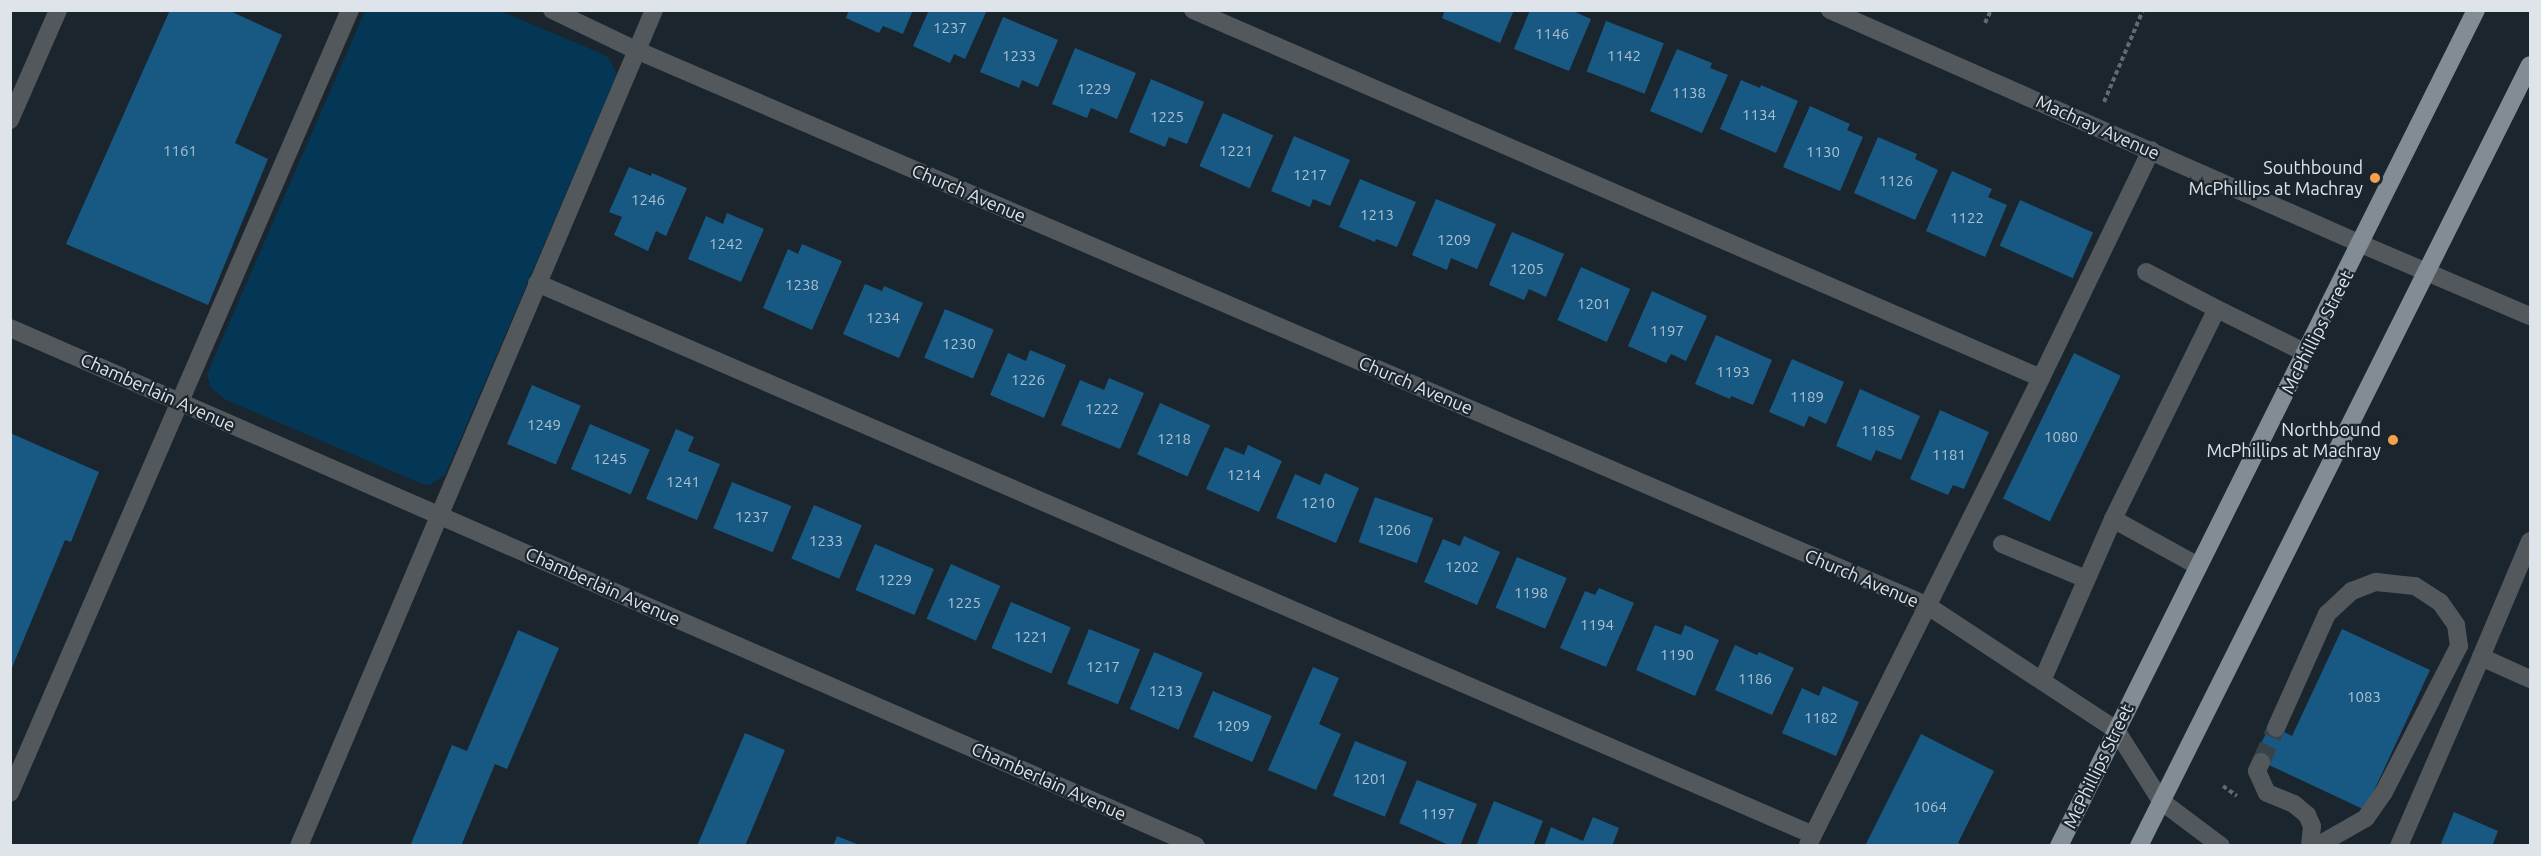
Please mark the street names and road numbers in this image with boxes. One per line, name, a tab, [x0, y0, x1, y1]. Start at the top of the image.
street label: Machray Avenue	[2033, 90, 2163, 164]
street label: Church Avenue	[909, 159, 1029, 227]
street label: McPhillips Street	[2277, 267, 2357, 397]
street label: Chamberlain Avenue	[77, 348, 239, 436]
street label: Church Avenue	[1356, 351, 1476, 419]
street label: Chamberlain Avenue	[522, 542, 684, 630]
street label: Church Avenue	[1802, 544, 1922, 612]
street label: McPhillips Street	[2058, 700, 2138, 832]
street label: Chamberlain Avenue	[968, 737, 1130, 825]

